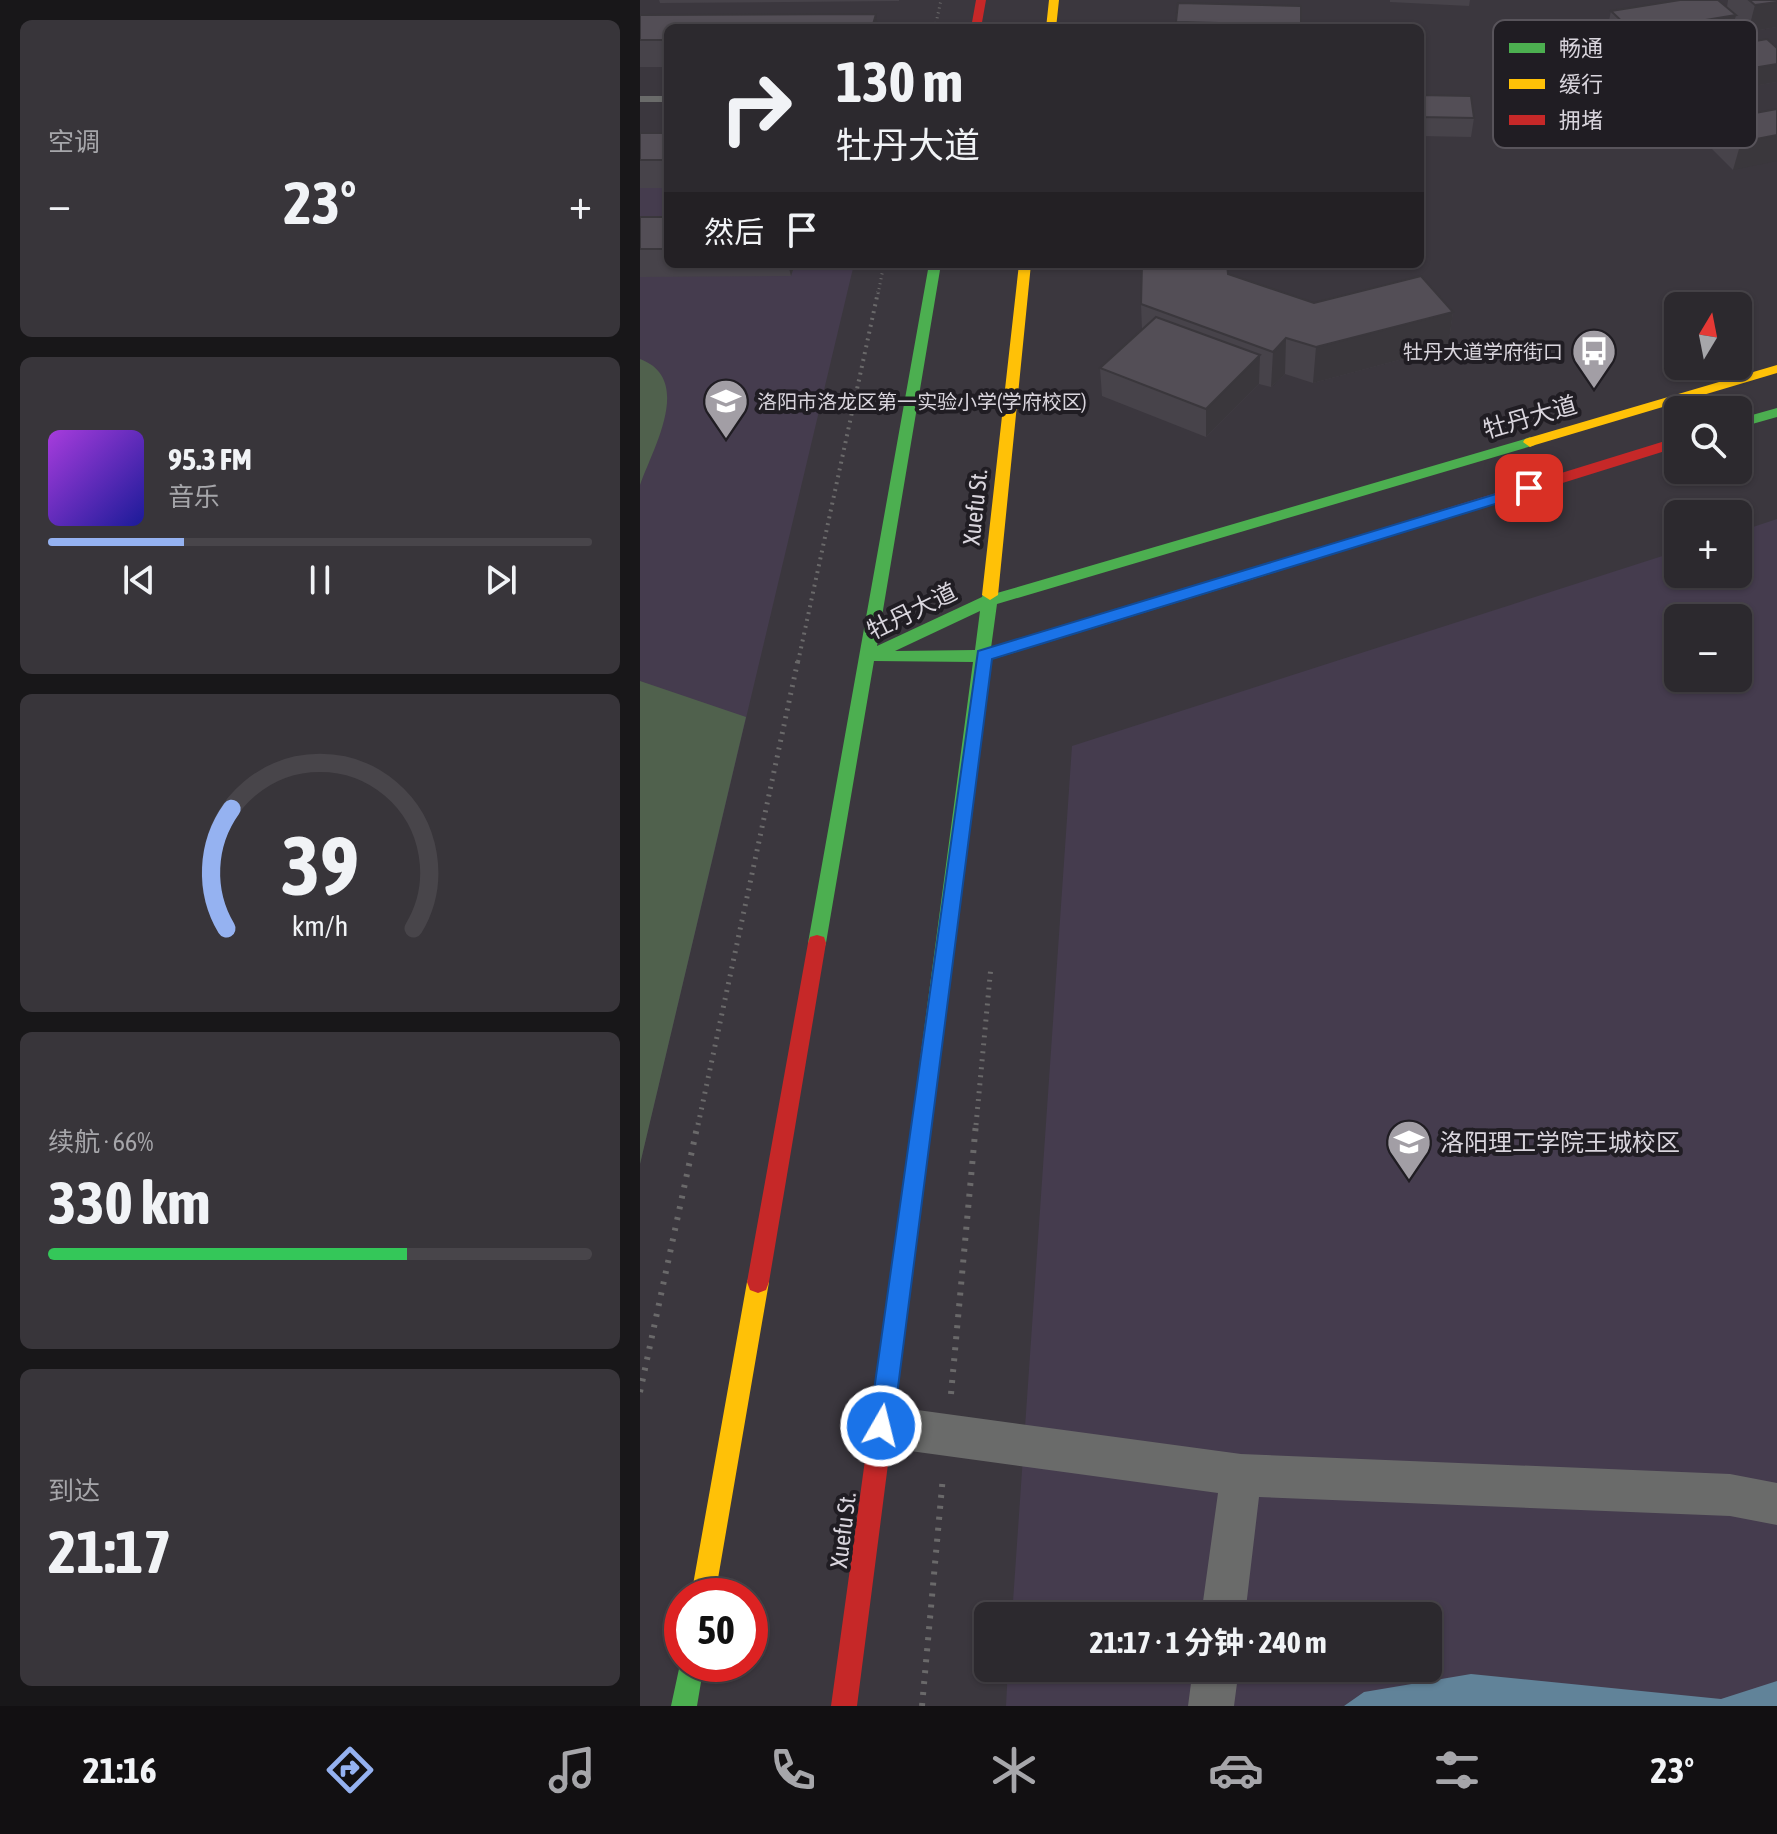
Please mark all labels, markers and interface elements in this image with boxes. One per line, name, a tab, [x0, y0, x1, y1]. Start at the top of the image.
legend	[1493, 20, 1757, 148]
text: 畅通	[1559, 35, 1603, 61]
text: 130 m	[836, 50, 963, 114]
icon: right	[704, 56, 808, 160]
text: 缓行	[1559, 71, 1603, 97]
text: 拥堵	[1559, 107, 1603, 133]
text: 牡丹大道	[836, 124, 980, 166]
text: 空调	[48, 127, 100, 157]
text: 23°	[284, 168, 356, 237]
text: −	[48, 178, 71, 228]
text: +	[569, 178, 592, 228]
icon: arrive	[780, 208, 824, 252]
text: 然后	[704, 215, 764, 249]
north arrow	[1664, 292, 1752, 380]
map controls	[1664, 292, 1752, 692]
bus stop icon: 牡丹大道学府街口	[1570, 327, 1618, 390]
place label: 牡丹大道学府街口	[1403, 340, 1563, 363]
school or university icon: 洛阳市洛龙区第一实验小学(学府校区)	[702, 377, 750, 440]
place label: 洛阳市洛龙区第一实验小学(学府校区)	[757, 390, 1087, 413]
street label: 牡丹大道	[1480, 391, 1580, 443]
button: search	[1664, 396, 1752, 484]
text: 95.3 FM	[168, 442, 252, 476]
pin	[1495, 454, 1563, 522]
icon: arrive	[1507, 466, 1551, 510]
street label: Xuefu St.	[958, 468, 992, 546]
text: 音乐	[168, 482, 220, 512]
button: +	[1664, 500, 1752, 588]
icon: previous	[117, 558, 161, 602]
icon: pause	[298, 558, 342, 602]
icon: next	[479, 558, 523, 602]
street label: 牡丹大道	[863, 578, 961, 644]
button: −	[1664, 604, 1752, 692]
text: 39	[281, 817, 359, 913]
text: km/h	[292, 909, 348, 942]
school or university icon: 洛阳理工学院王城校区	[1385, 1118, 1433, 1181]
text: 续航 · 66%	[48, 1127, 153, 1157]
place label: 洛阳理工学院王城校区	[1440, 1129, 1680, 1156]
text: 330 km	[48, 1168, 210, 1237]
position arrow	[839, 1384, 923, 1468]
text: 到达	[48, 1476, 100, 1506]
street label: Xuefu St.	[825, 1491, 861, 1569]
text: 21:17	[48, 1517, 171, 1586]
speed limit sign: 50	[664, 1578, 768, 1682]
text: 21:17 · 1 分钟 · 240 m	[1089, 1625, 1327, 1659]
icon: directions	[322, 1742, 378, 1798]
icon: music	[544, 1742, 600, 1798]
icon: phone	[765, 1742, 821, 1798]
icon: climate	[986, 1742, 1042, 1798]
icon: car	[1208, 1742, 1264, 1798]
icon: filters	[1429, 1742, 1485, 1798]
text: 21:16	[83, 1749, 157, 1791]
text: 23°	[1651, 1749, 1694, 1791]

